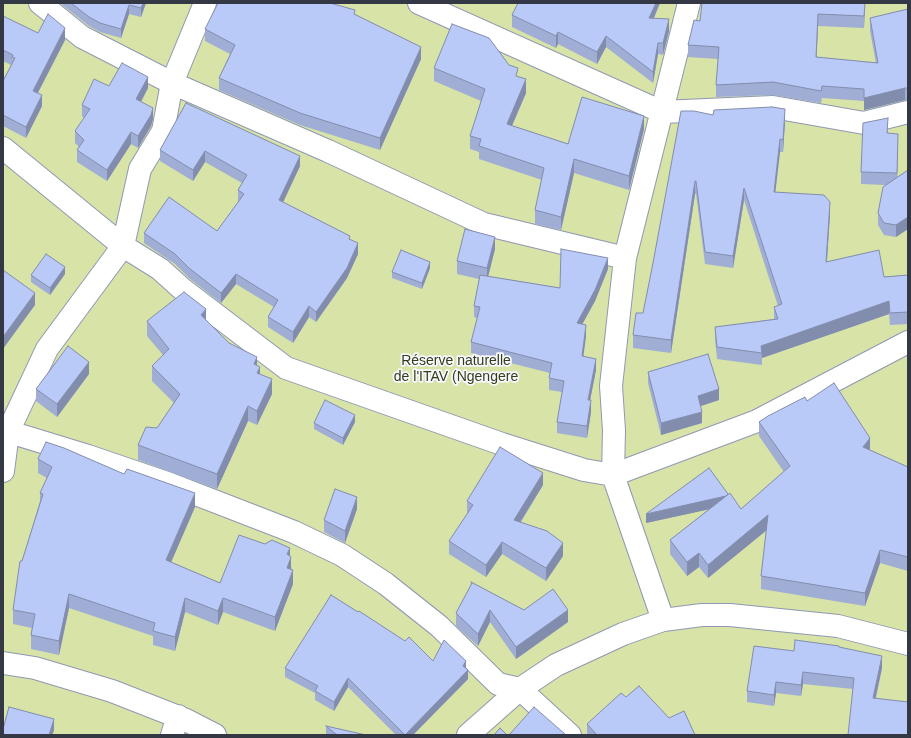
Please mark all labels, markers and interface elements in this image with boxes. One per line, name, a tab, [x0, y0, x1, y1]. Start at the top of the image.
park label: Réserve naturelle de l'ITAV (Ngengere	[394, 353, 518, 386]

